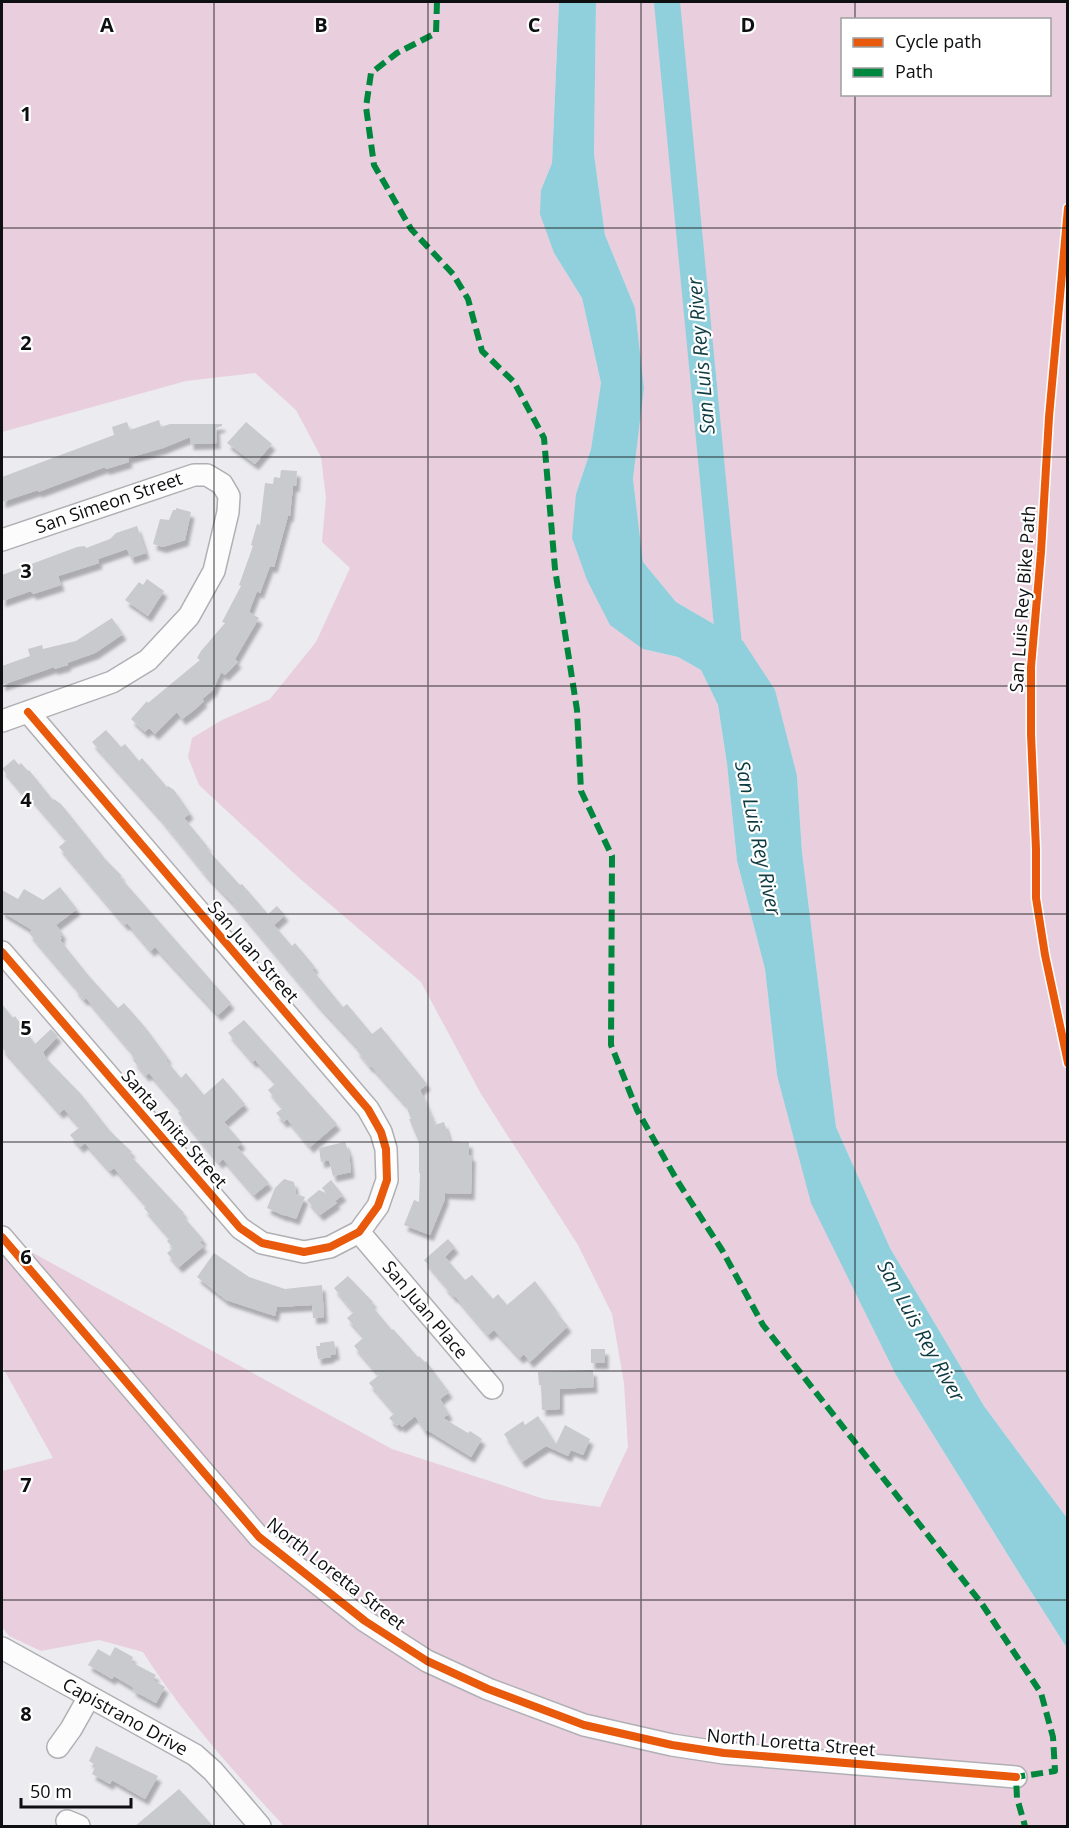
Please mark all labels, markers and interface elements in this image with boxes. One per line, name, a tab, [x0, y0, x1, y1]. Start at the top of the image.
text: A	[100, 11, 114, 38]
text: B	[314, 11, 328, 38]
text: C	[528, 11, 541, 38]
text: D	[741, 11, 755, 38]
legend	[841, 18, 1051, 96]
text: Cycle path	[895, 29, 982, 53]
text: Path	[895, 59, 933, 83]
text: 1	[20, 100, 32, 127]
water label: San Luis Rey River	[680, 275, 721, 436]
text: 2	[20, 329, 32, 356]
street label: San Simeon Street	[32, 466, 185, 538]
street label: San Luis Rey Bike Path	[1003, 505, 1041, 693]
text: 3	[20, 557, 32, 584]
water label: San Luis Rey River	[729, 758, 788, 919]
text: 4	[20, 786, 32, 813]
street label: San Juan Street	[203, 895, 305, 1007]
text: 5	[20, 1014, 32, 1041]
street label: Santa Anita Street	[116, 1064, 233, 1193]
text: 6	[20, 1243, 32, 1270]
street label: San Juan Place	[378, 1255, 474, 1364]
water label: San Luis Rey River	[871, 1255, 972, 1407]
text: 7	[20, 1471, 32, 1498]
street label: North Loretta Street	[263, 1512, 411, 1635]
street label: Capistrano Drive	[59, 1672, 192, 1761]
text: 8	[20, 1700, 32, 1727]
street label: North Loretta Street	[706, 1723, 876, 1761]
scale bar	[21, 1771, 130, 1809]
text: 50 m	[30, 1779, 72, 1803]

